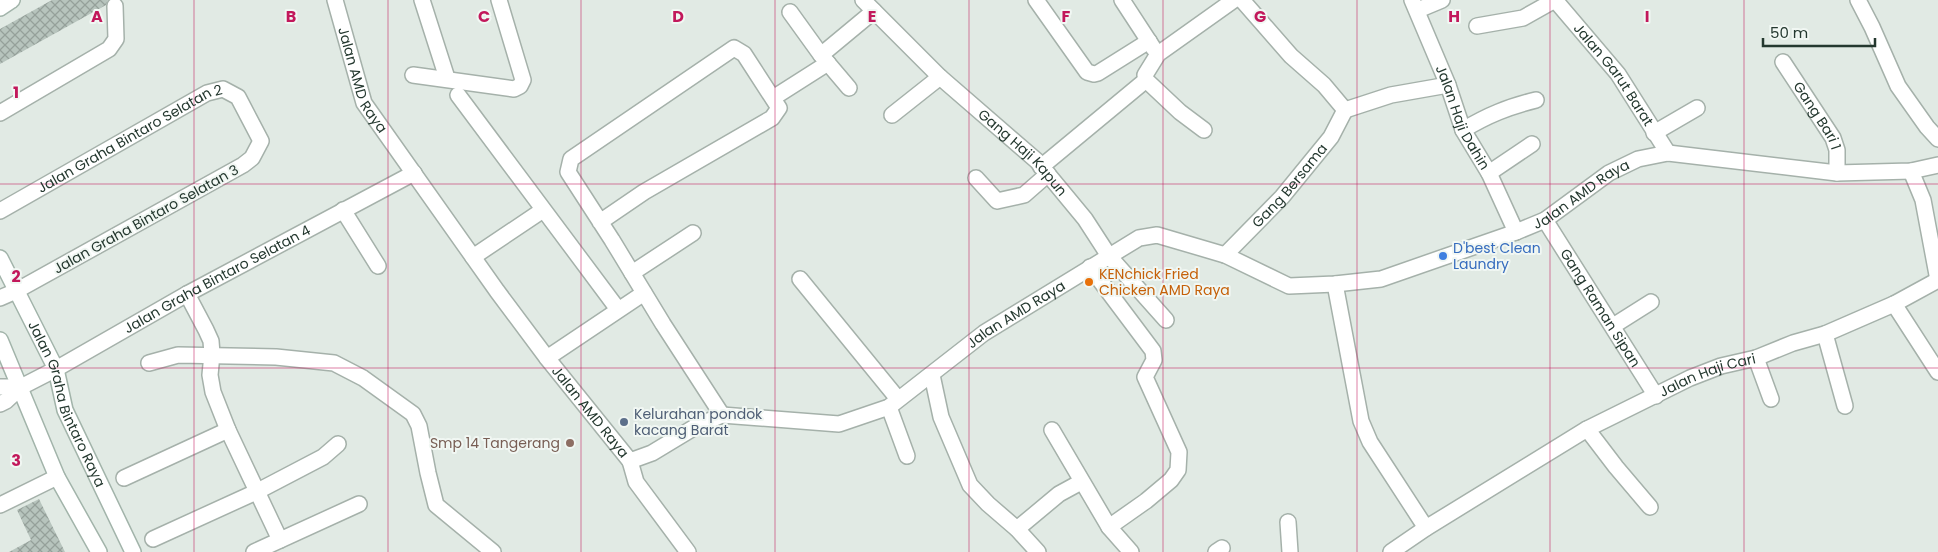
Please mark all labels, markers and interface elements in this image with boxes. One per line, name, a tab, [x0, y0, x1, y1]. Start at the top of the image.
text: A	[91, 5, 103, 28]
text: B	[286, 5, 296, 28]
text: C	[478, 5, 490, 28]
text: D	[672, 5, 684, 28]
text: E	[868, 5, 876, 28]
text: F	[1062, 5, 1071, 28]
text: G	[1254, 5, 1266, 28]
text: H	[1448, 5, 1460, 28]
text: I	[1645, 5, 1649, 28]
scale bar	[1763, 15, 1876, 47]
street label: Jalan Garut Barat	[1569, 19, 1658, 130]
text: 50 m	[1770, 22, 1808, 43]
street label: Jalan AMD Raya	[333, 25, 392, 137]
street label: Jalan Haji Dahin	[1431, 62, 1495, 174]
street label: Gang Bari 1	[1789, 78, 1846, 152]
street label: Jalan Graha Bintaro Selatan 2	[34, 80, 224, 198]
text: 1	[13, 81, 19, 104]
street label: Gang Haji Kapun	[974, 104, 1072, 200]
street label: Gang Bersama	[1247, 139, 1332, 232]
street label: Jalan AMD Raya	[1530, 155, 1633, 234]
street label: Jalan Graha Bintaro Selatan 3	[50, 160, 242, 278]
street label: Jalan Graha Bintaro Selatan 4	[120, 220, 314, 338]
place label: D'best Clean Laundry	[1453, 238, 1541, 274]
street label: Gang Raman Sipan	[1556, 245, 1645, 371]
marker: D'best Clean Laundry	[1437, 250, 1449, 262]
place label: KENchick Fried Chicken AMD Raya	[1099, 264, 1230, 300]
text: 2	[11, 265, 21, 288]
street label: Jalan AMD Raya	[962, 276, 1069, 353]
marker: KENchick Fried Chicken AMD Raya	[1083, 276, 1095, 288]
street label: Jalan Graha Bintaro Raya	[23, 317, 110, 490]
street label: Jalan Haji Cari	[1656, 348, 1757, 402]
street label: Jalan AMD Raya	[547, 362, 634, 462]
place label: Kelurahan pondok kacang Barat	[634, 404, 763, 440]
marker: Kelurahan pondok kacang Barat	[618, 416, 630, 428]
place label: Smp 14 Tangerang	[430, 433, 560, 453]
marker: Smp 14 Tangerang	[564, 437, 576, 449]
text: 3	[11, 449, 21, 472]

